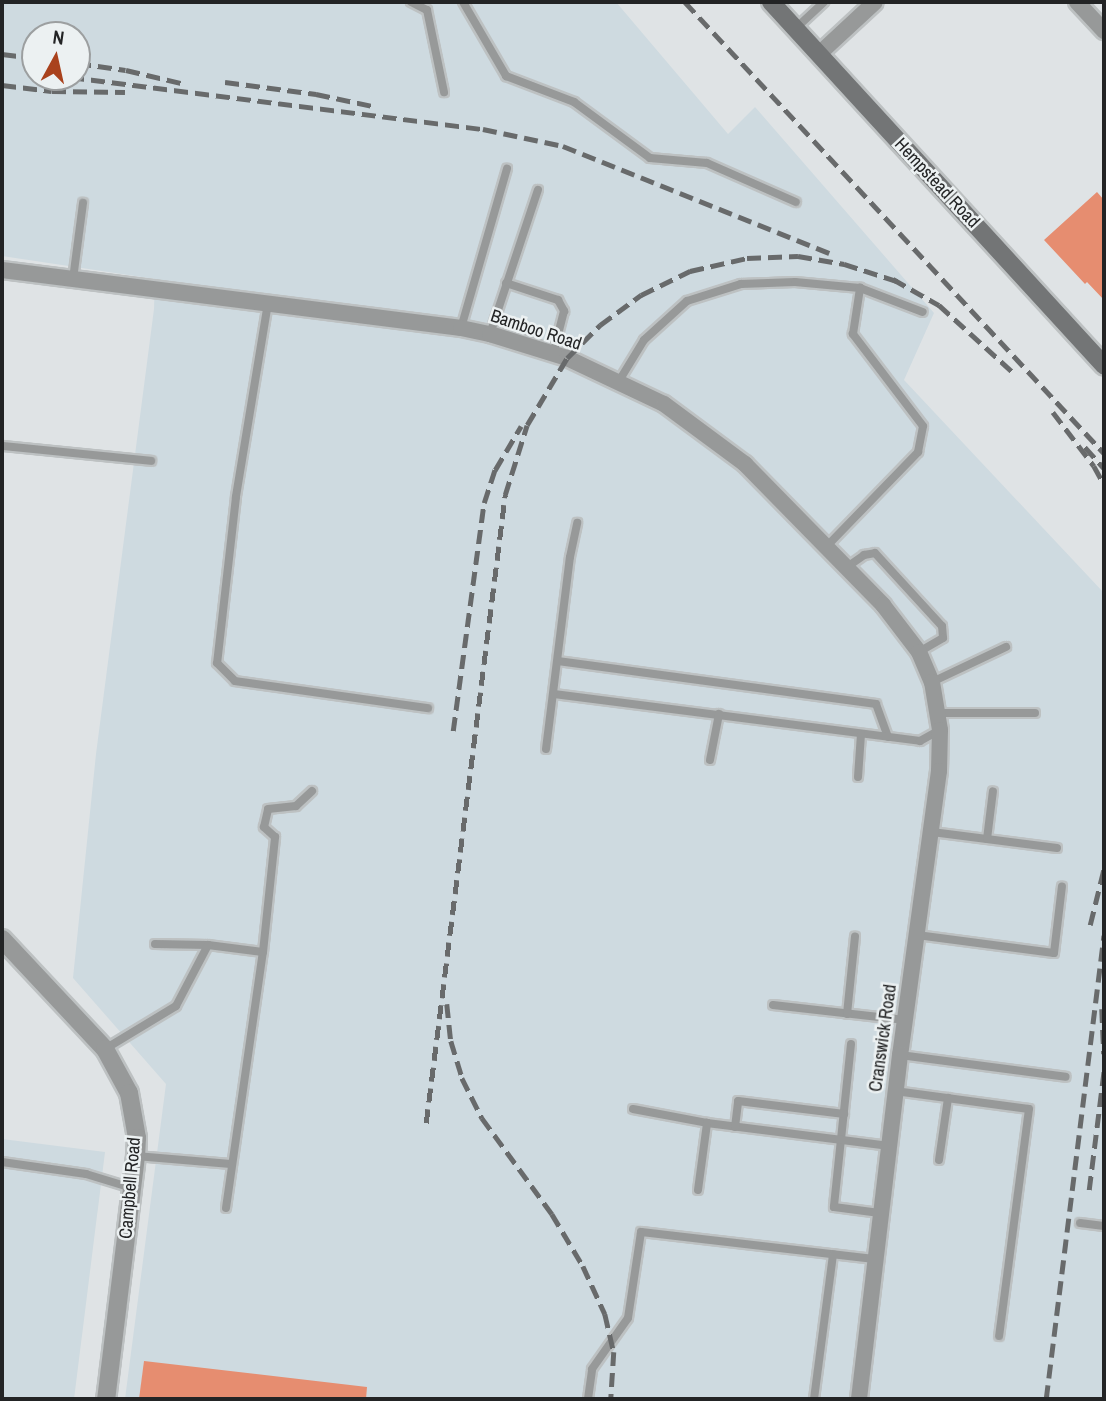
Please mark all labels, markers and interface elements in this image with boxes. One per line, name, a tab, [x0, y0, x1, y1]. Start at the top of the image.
north arrow	[21, 21, 91, 91]
text: N	[51, 24, 66, 51]
street label: Hempstead Road	[890, 134, 984, 232]
street label: Bamboo Road	[488, 305, 584, 355]
street label: Cranswick Road	[865, 983, 901, 1093]
street label: Campbell Road	[115, 1136, 145, 1240]

